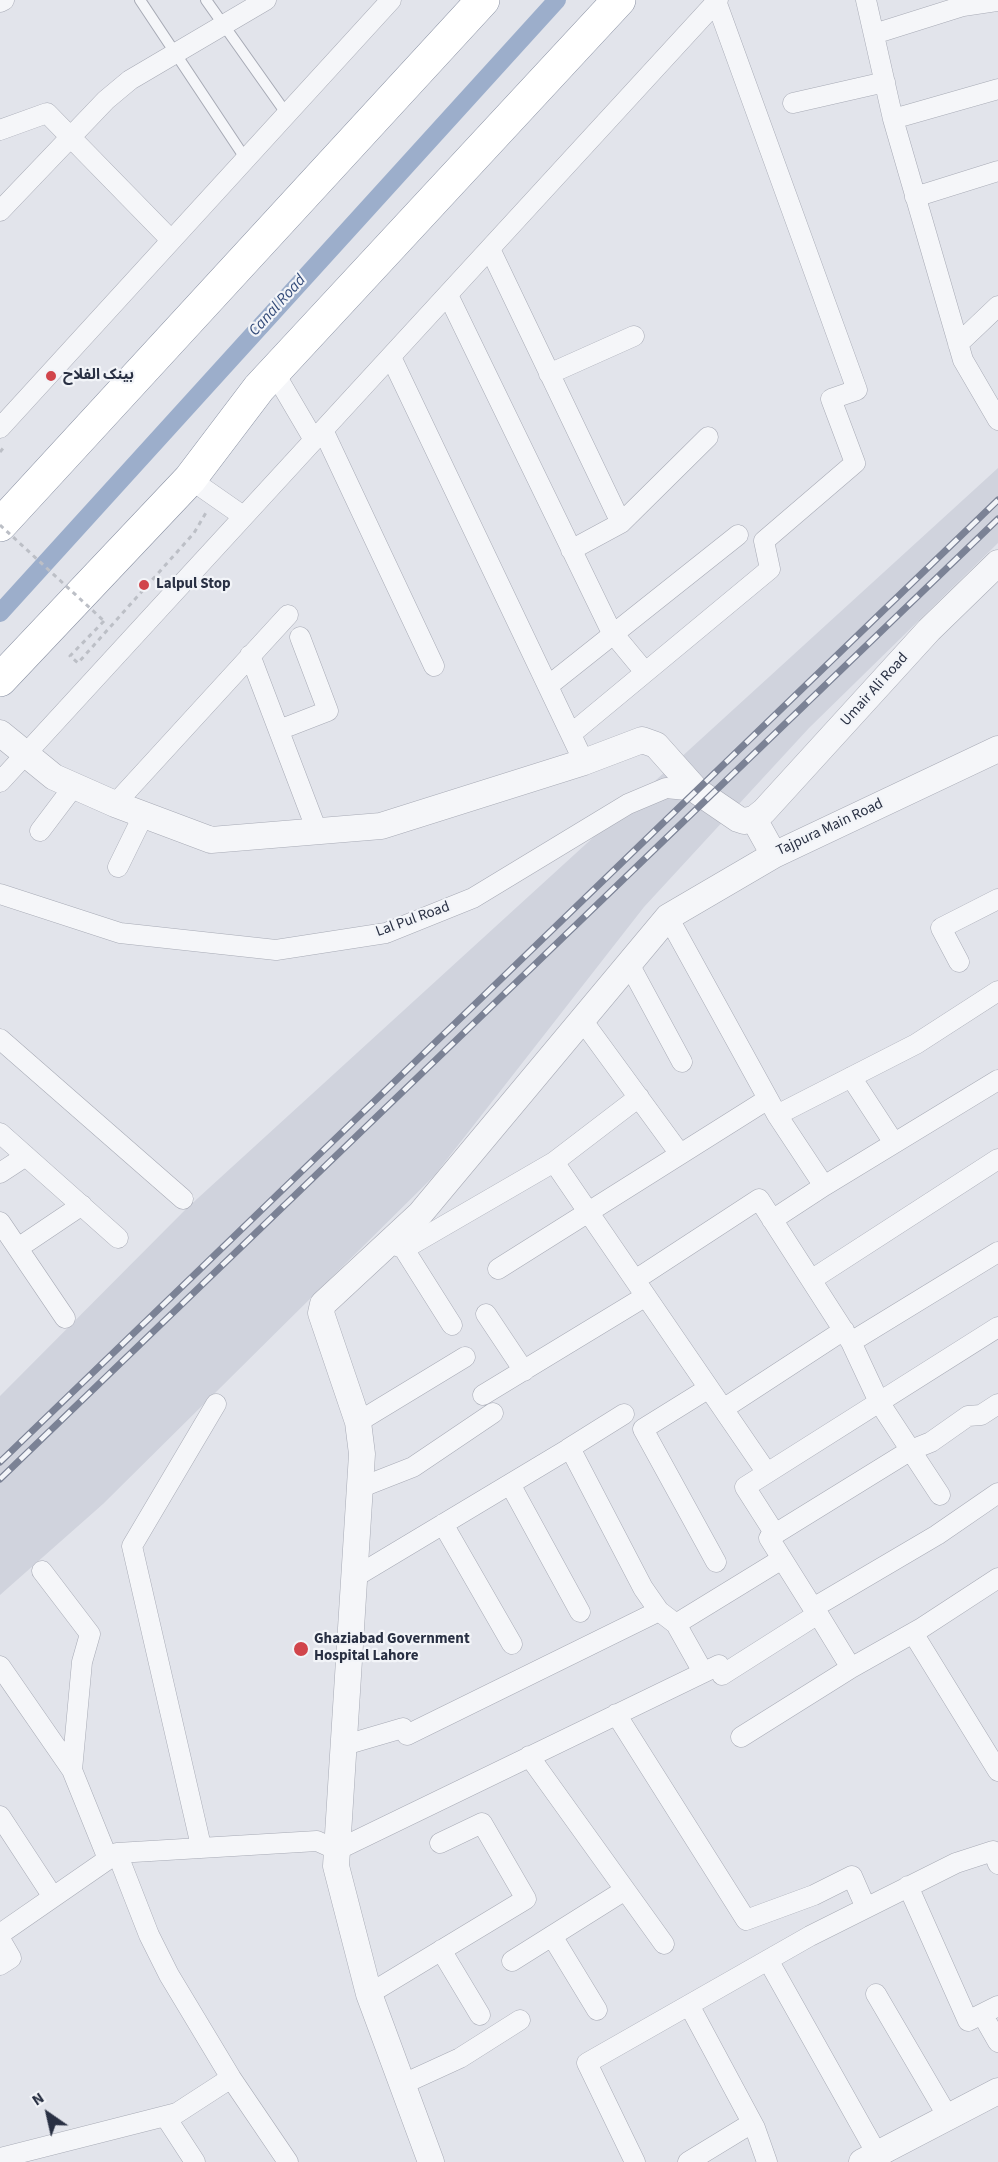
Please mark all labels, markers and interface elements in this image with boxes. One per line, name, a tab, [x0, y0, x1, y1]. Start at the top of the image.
water label: Canal Road	[246, 271, 310, 341]
place label: بینک الفلاح	[63, 367, 134, 385]
marker: بینک الفلاح	[44, 369, 58, 383]
place label: Lalpul Stop	[156, 576, 231, 594]
marker: Lalpul Stop	[137, 578, 151, 592]
street label: Umair Ali Road	[837, 650, 913, 730]
street label: Tajpura Main Road	[774, 795, 886, 861]
street label: Lal Pul Road	[374, 898, 452, 942]
place label: Ghaziabad Government Hospital Lahore	[314, 1631, 470, 1666]
marker: Ghaziabad Government Hospital Lahore	[292, 1640, 310, 1658]
north arrow	[18, 2084, 78, 2144]
text: N	[27, 2087, 48, 2111]

